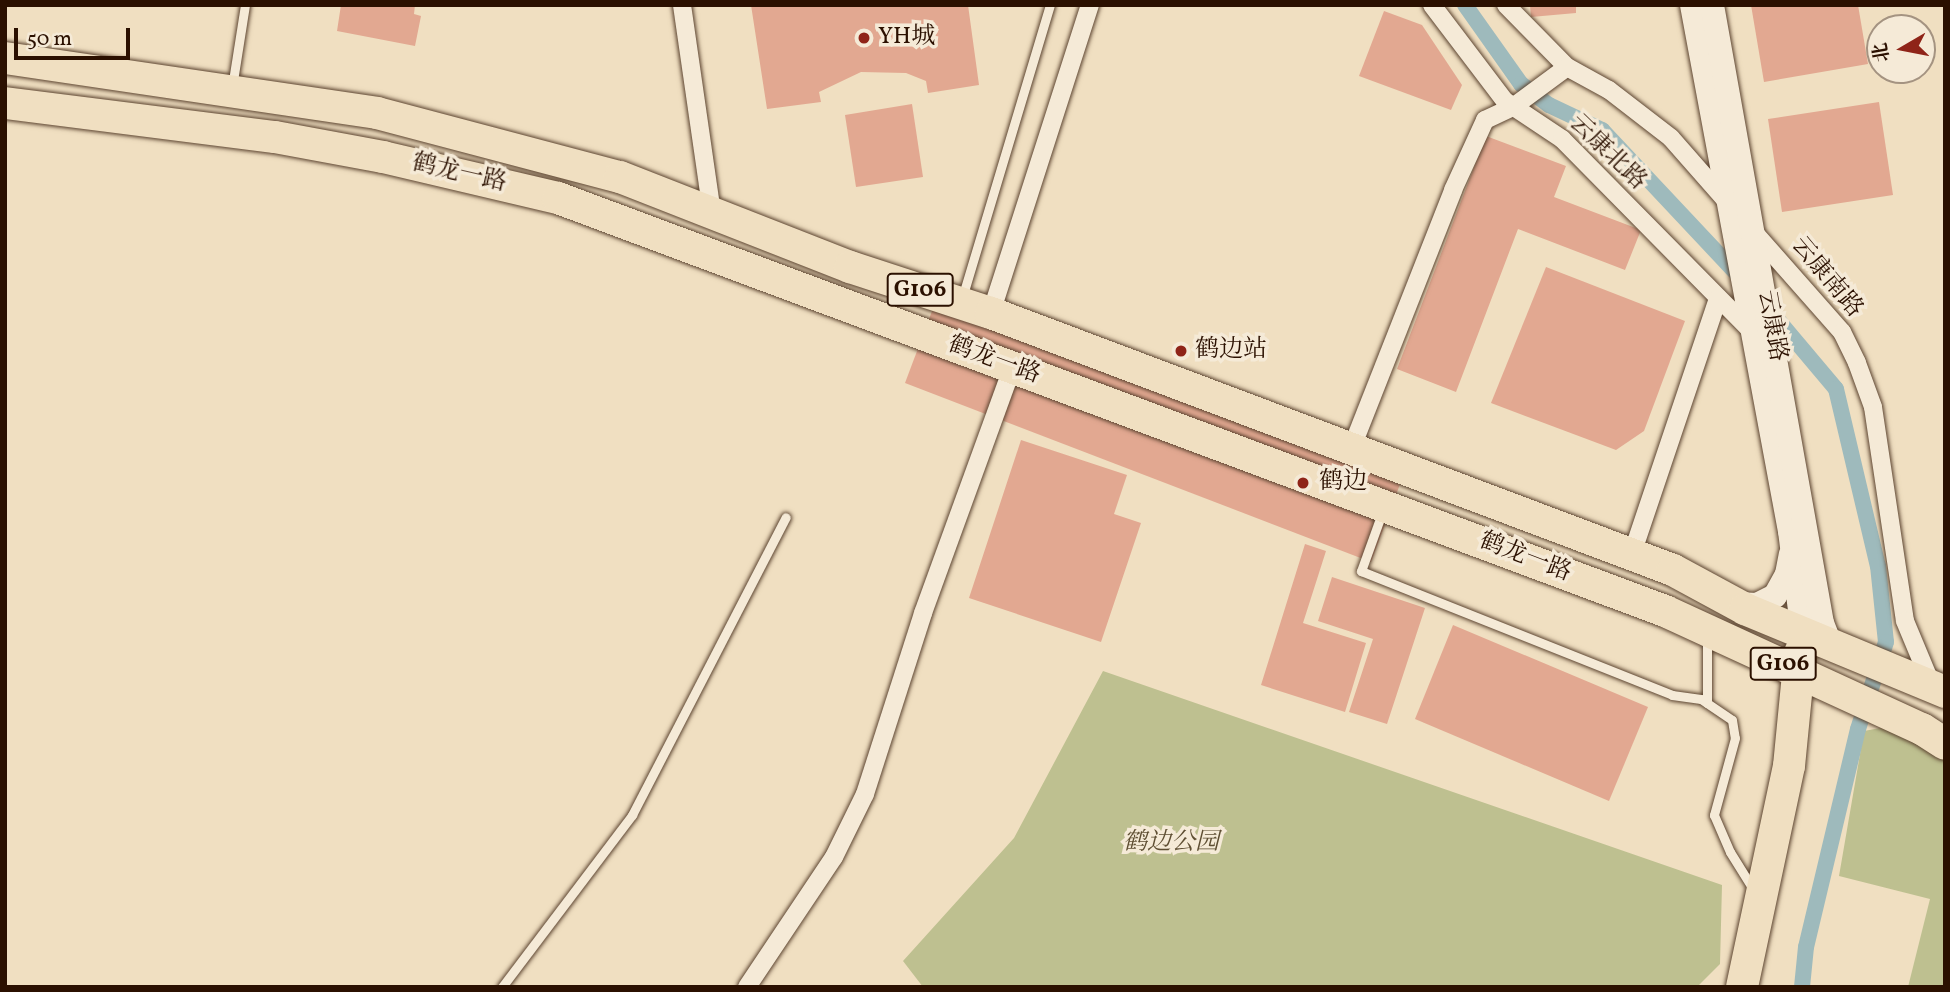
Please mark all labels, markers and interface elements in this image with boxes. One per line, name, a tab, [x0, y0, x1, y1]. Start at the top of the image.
scale bar	[18, 14, 133, 58]
north arrow	[1866, 14, 1936, 84]
place label: YH城	[878, 24, 935, 52]
text: 50 m	[27, 25, 72, 54]
marker: YH城	[856, 30, 872, 46]
text: 北	[1868, 41, 1897, 64]
street label: 云康北路	[1562, 109, 1652, 197]
street label: 鹤龙一路	[409, 149, 509, 199]
street label: 云康南路	[1784, 232, 1868, 324]
road number: G106	[885, 270, 955, 310]
street label: 云康路	[1751, 288, 1791, 364]
street label: 鹤龙一路	[944, 331, 1044, 391]
place label: 鹤边站	[1195, 337, 1267, 365]
marker: 鹤边站	[1173, 343, 1189, 359]
place label: 鹤边	[1319, 469, 1367, 497]
marker: 鹤边	[1293, 473, 1313, 493]
street label: 鹤龙一路	[1475, 527, 1575, 589]
road number: G106	[1748, 644, 1818, 684]
park label: 鹤边公园	[1123, 830, 1219, 858]

